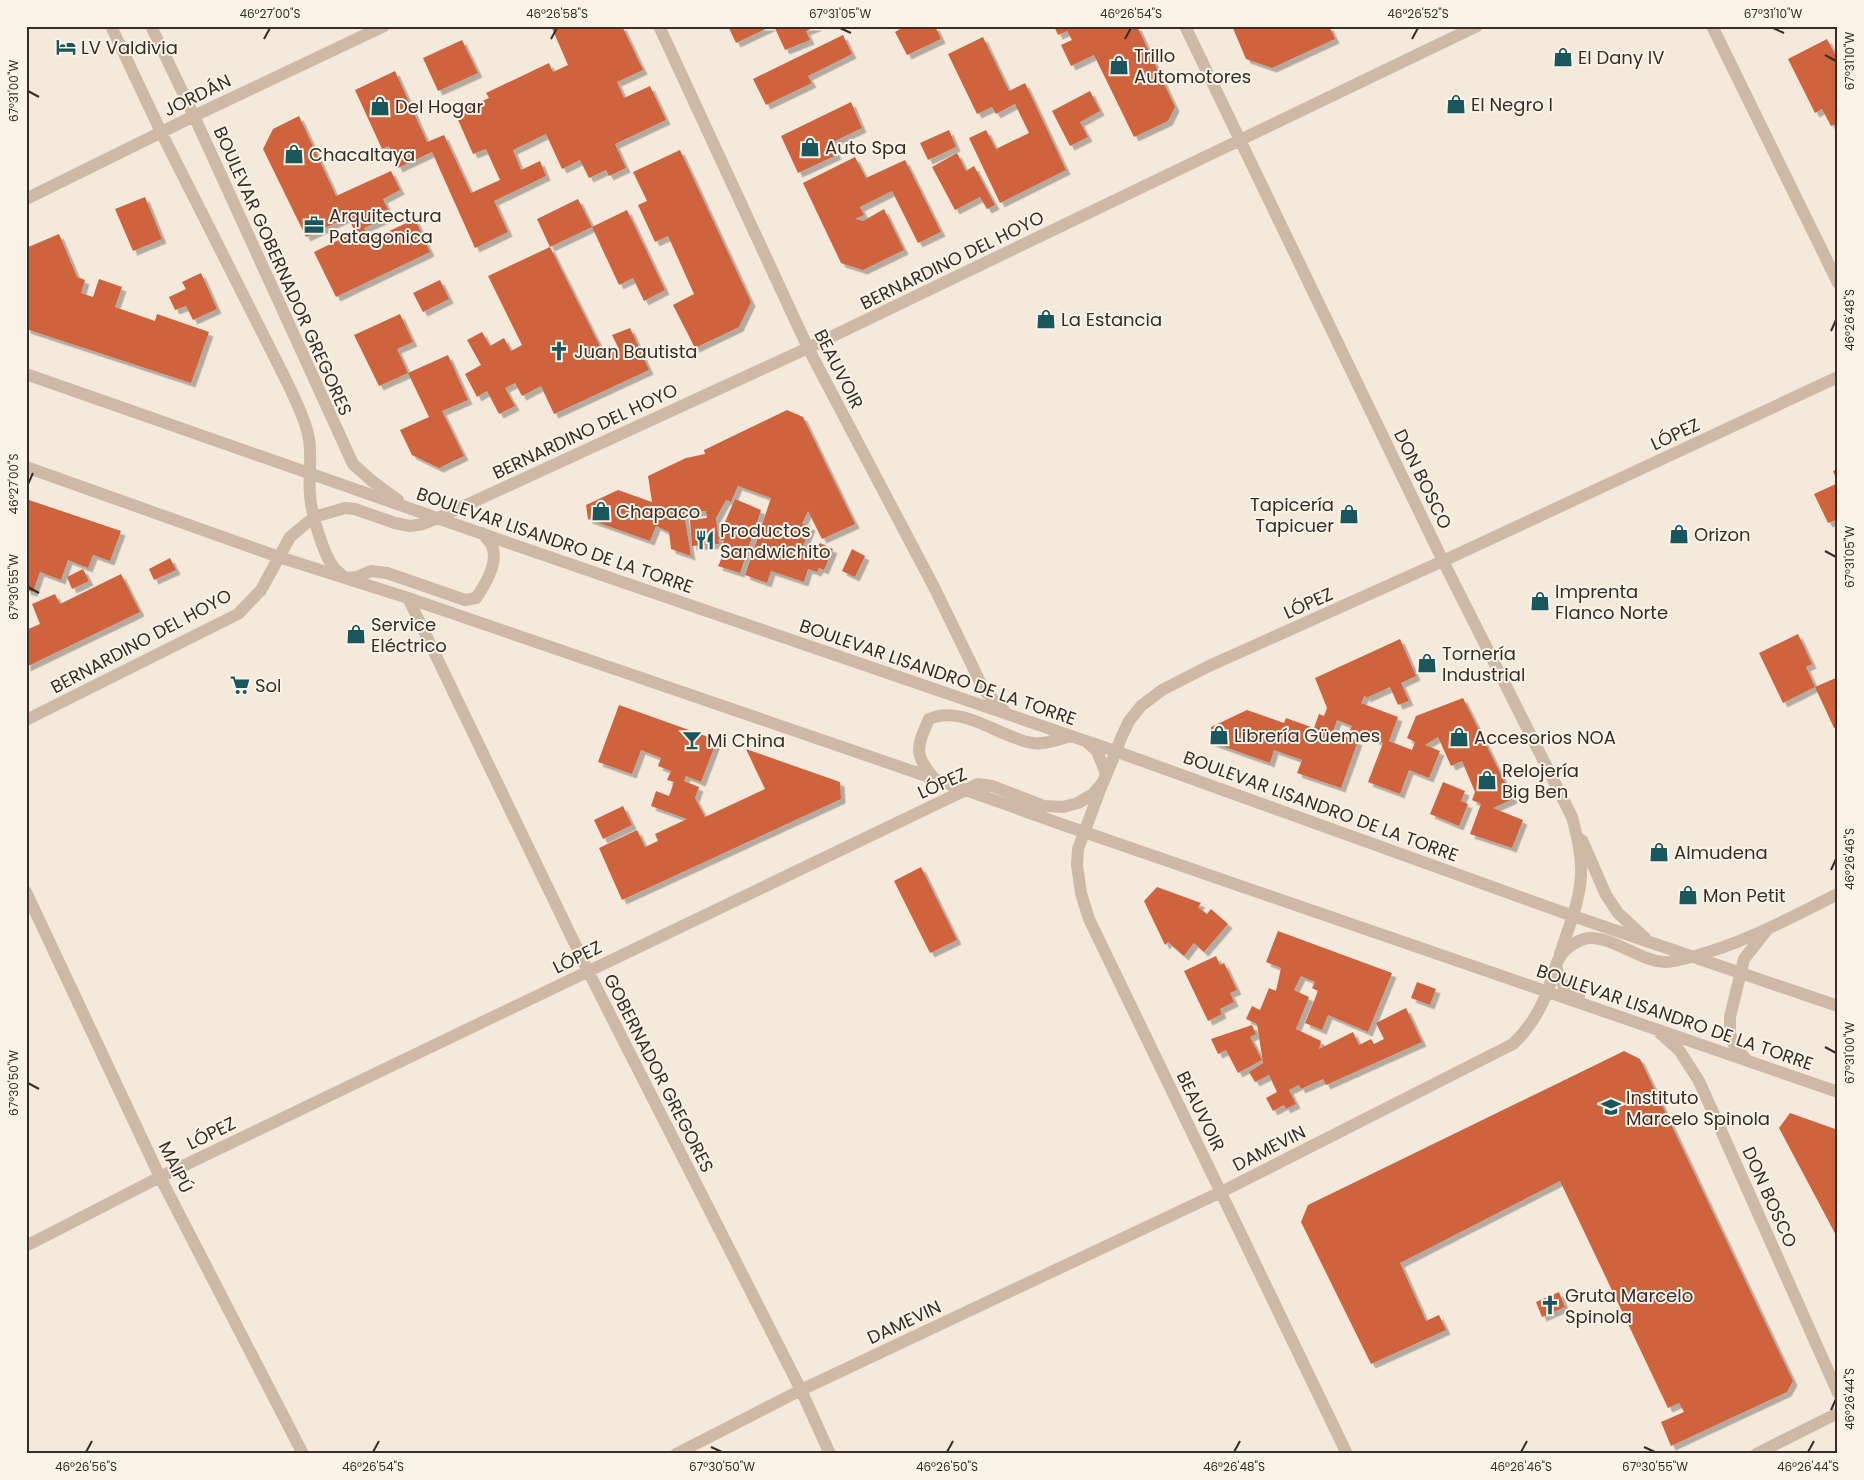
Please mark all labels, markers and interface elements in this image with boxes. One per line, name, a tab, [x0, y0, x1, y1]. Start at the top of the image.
text: 46°27'00"S	[239, 5, 301, 22]
text: 46°26'58"S	[526, 5, 588, 22]
text: 67°31'05"W	[809, 5, 871, 22]
text: 46°26'54"S	[1100, 5, 1162, 22]
text: 46°26'52"S	[1387, 5, 1449, 22]
text: 67°31'10"W	[1744, 5, 1803, 22]
text: 67°31'10"W	[1841, 31, 1858, 90]
place label: LV Valdivia	[81, 35, 178, 60]
hotel icon: LV Valdivia	[55, 36, 77, 58]
place label: Trillo Automotores	[1134, 43, 1251, 89]
place label: El Dany IV	[1578, 45, 1664, 70]
shop icon: El Dany IV	[1552, 46, 1574, 68]
shop icon: Trillo Automotores	[1108, 54, 1130, 76]
text: 67°31'00"W	[5, 60, 22, 122]
street label: JORDÁN	[159, 68, 235, 122]
place label: El Negro I	[1471, 92, 1553, 117]
shop icon: El Negro I	[1445, 93, 1467, 115]
place label: Del Hogar	[395, 94, 483, 119]
shop icon: Del Hogar	[369, 95, 391, 117]
street label: BOULEVAR GOBERNADOR GREGORES	[208, 122, 358, 420]
place label: Auto Spa	[825, 135, 906, 160]
shop icon: Auto Spa	[799, 136, 821, 158]
place label: Chacaltaya	[309, 142, 415, 167]
shop icon: Chacaltaya	[283, 143, 305, 165]
place label: Arquitectura Patagonica	[329, 203, 442, 249]
street label: BERNARDINO DEL HOYO	[856, 205, 1048, 315]
office icon: Arquitectura Patagonica	[303, 214, 325, 236]
text: 46°26'48"S	[1841, 289, 1858, 351]
place label: La Estancia	[1061, 307, 1162, 332]
shop icon: La Estancia	[1035, 308, 1057, 330]
street label: BEAUVOIR	[808, 325, 870, 413]
place label: Juan Bautista	[574, 339, 697, 364]
church icon: Juan Bautista	[548, 340, 570, 362]
street label: BERNARDINO DEL HOYO	[488, 377, 682, 485]
street label: LÓPEZ	[1646, 412, 1704, 456]
street label: DON BOSCO	[1388, 425, 1458, 533]
text: 46°27'00"S	[5, 453, 22, 515]
street label: BOULEVAR LISANDRO DE LA TORRE	[413, 481, 697, 599]
place label: Tapicería Tapicuer	[1250, 492, 1334, 538]
place label: Chapaco	[616, 499, 700, 524]
shop icon: Chapaco	[590, 500, 612, 522]
shop icon: Tapicería Tapicuer	[1338, 503, 1360, 525]
place label: Productos Sandwichito	[720, 518, 831, 564]
place label: Orizon	[1694, 522, 1751, 547]
shop icon: Orizon	[1668, 523, 1690, 545]
text: 67°31'05"W	[1841, 526, 1858, 588]
restaurant icon: Productos Sandwichito	[694, 529, 716, 551]
text: 67°30'55"W	[5, 554, 22, 620]
place label: Imprenta Flanco Norte	[1555, 579, 1668, 625]
street label: LÓPEZ	[1279, 581, 1337, 625]
street label: BERNARDINO DEL HOYO	[46, 583, 236, 699]
shop icon: Imprenta Flanco Norte	[1529, 590, 1551, 612]
place label: Service Eléctrico	[371, 612, 447, 658]
street label: BOULEVAR LISANDRO DE LA TORRE	[796, 613, 1080, 731]
shop icon: Service Eléctrico	[345, 623, 367, 645]
place label: Tornería Industrial	[1442, 641, 1525, 687]
shop icon: Tornería Industrial	[1416, 652, 1438, 674]
place label: Sol	[255, 673, 282, 698]
supermarket icon: Sol	[229, 674, 251, 696]
place label: Librería Güemes	[1234, 723, 1380, 748]
shop icon: Librería Güemes	[1208, 724, 1230, 746]
place label: Accesorios NOA	[1474, 725, 1616, 750]
shop icon: Accesorios NOA	[1448, 726, 1470, 748]
place label: Mi China	[707, 728, 785, 753]
bar icon: Mi China	[681, 729, 703, 751]
street label: BOULEVAR LISANDRO DE LA TORRE	[1180, 744, 1462, 868]
place label: Relojería Big Ben	[1502, 758, 1579, 804]
street label: LÓPEZ	[913, 761, 971, 805]
shop icon: Relojería Big Ben	[1476, 769, 1498, 791]
text: 46°26'46"S	[1841, 828, 1858, 890]
place label: Almudena	[1674, 840, 1768, 865]
shop icon: Almudena	[1648, 841, 1670, 863]
place label: Mon Petit	[1703, 883, 1785, 908]
shop icon: Mon Petit	[1677, 884, 1699, 906]
street label: LÓPEZ	[548, 935, 606, 979]
street label: BOULEVAR LISANDRO DE LA TORRE	[1533, 958, 1817, 1076]
street label: GOBERNADOR GREGORES	[598, 969, 720, 1177]
text: 67°31'00"W	[1841, 1022, 1858, 1084]
text: 67°30'50"W	[5, 1050, 22, 1116]
street label: BEAUVOIR	[1171, 1067, 1231, 1155]
place label: Instituto Marcelo Spinola	[1626, 1085, 1770, 1131]
school or university icon: Instituto Marcelo Spinola	[1600, 1096, 1622, 1118]
street label: LÓPEZ	[182, 1111, 240, 1155]
street label: DAMEVIN	[1228, 1119, 1310, 1177]
street label: MAIPÚ	[153, 1137, 199, 1197]
street label: DON BOSCO	[1737, 1143, 1803, 1251]
place label: Gruta Marcelo Spinola	[1565, 1283, 1693, 1329]
street label: DAMEVIN	[863, 1294, 945, 1350]
church icon: Gruta Marcelo Spinola	[1539, 1294, 1561, 1316]
text: 46°26'44"S	[1841, 1368, 1858, 1430]
text: 46°26'56"S	[55, 1458, 117, 1475]
text: 46°26'54"S	[342, 1458, 404, 1475]
text: 67°30'50"W	[689, 1458, 755, 1475]
text: 46°26'50"S	[916, 1458, 978, 1475]
text: 46°26'48"S	[1203, 1458, 1265, 1475]
text: 46°26'46"S	[1490, 1458, 1552, 1475]
text: 67°30'55"W	[1622, 1458, 1688, 1475]
text: 46°26'44"S	[1777, 1458, 1839, 1475]

